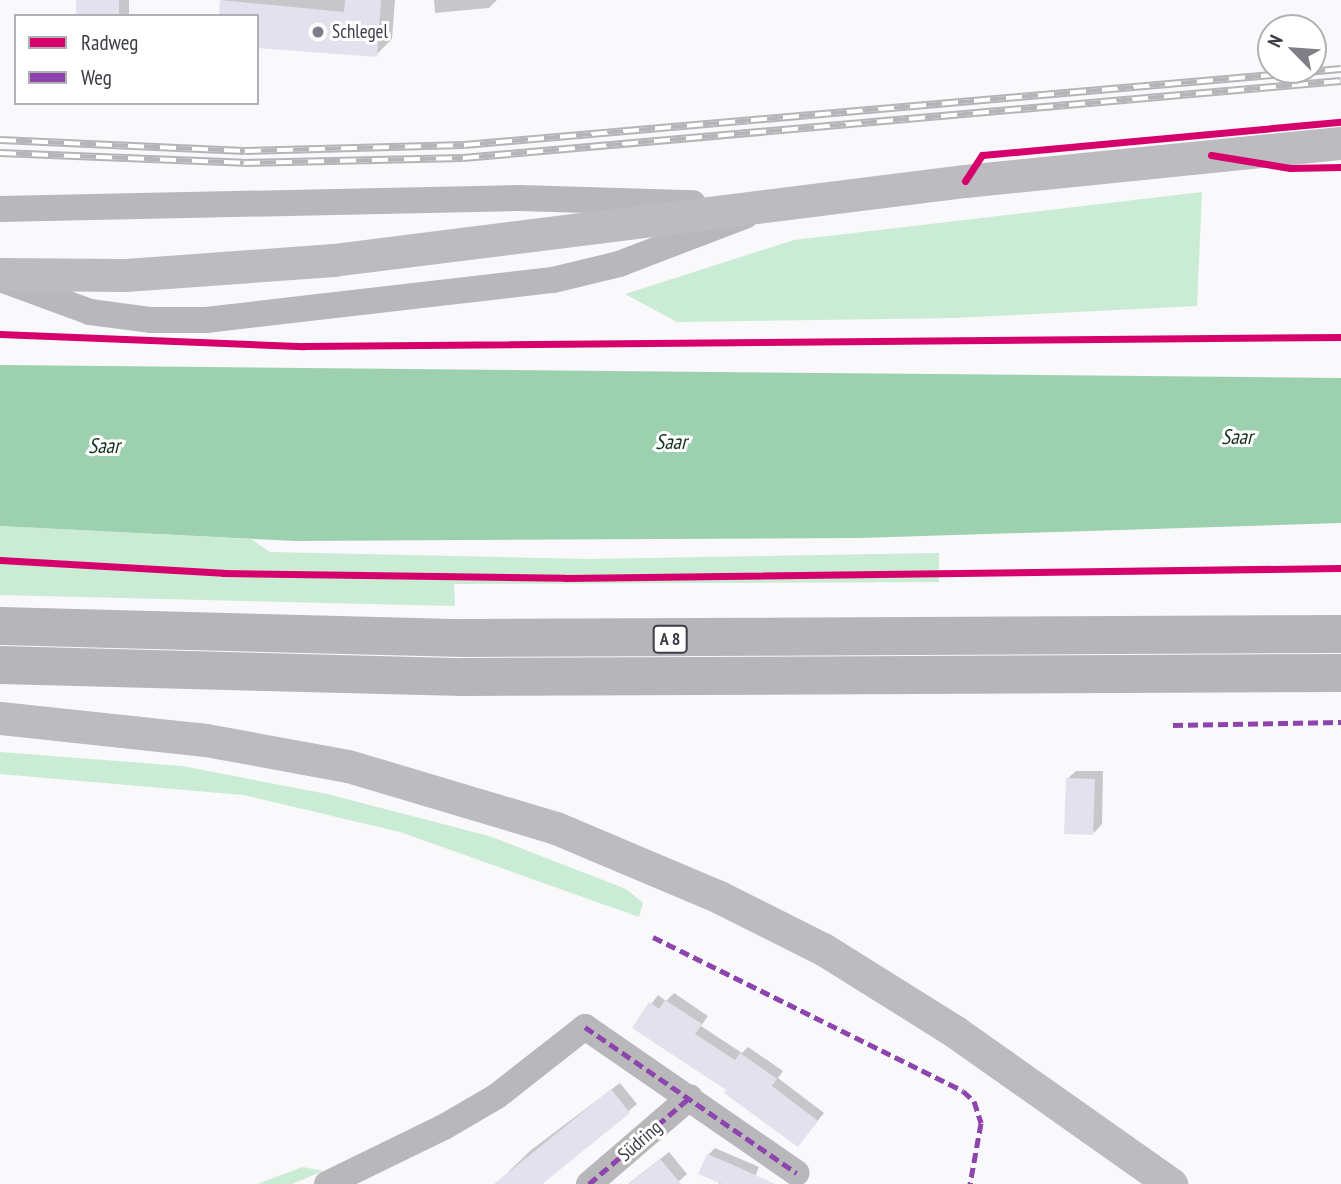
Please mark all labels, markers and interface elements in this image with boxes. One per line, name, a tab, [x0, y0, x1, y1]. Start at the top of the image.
legend	[14, 14, 259, 105]
north arrow	[1257, 14, 1327, 84]
place label: Schlegel	[332, 21, 388, 43]
marker: Schlegel	[310, 24, 326, 40]
text: Radweg	[81, 29, 138, 56]
text: N	[1262, 31, 1288, 51]
text: Weg	[81, 64, 112, 91]
water label: Saar	[1221, 424, 1253, 450]
water label: Saar	[655, 429, 687, 455]
water label: Saar	[88, 433, 120, 459]
road number: A 8	[651, 624, 689, 654]
street label: Südring	[613, 1116, 667, 1166]

